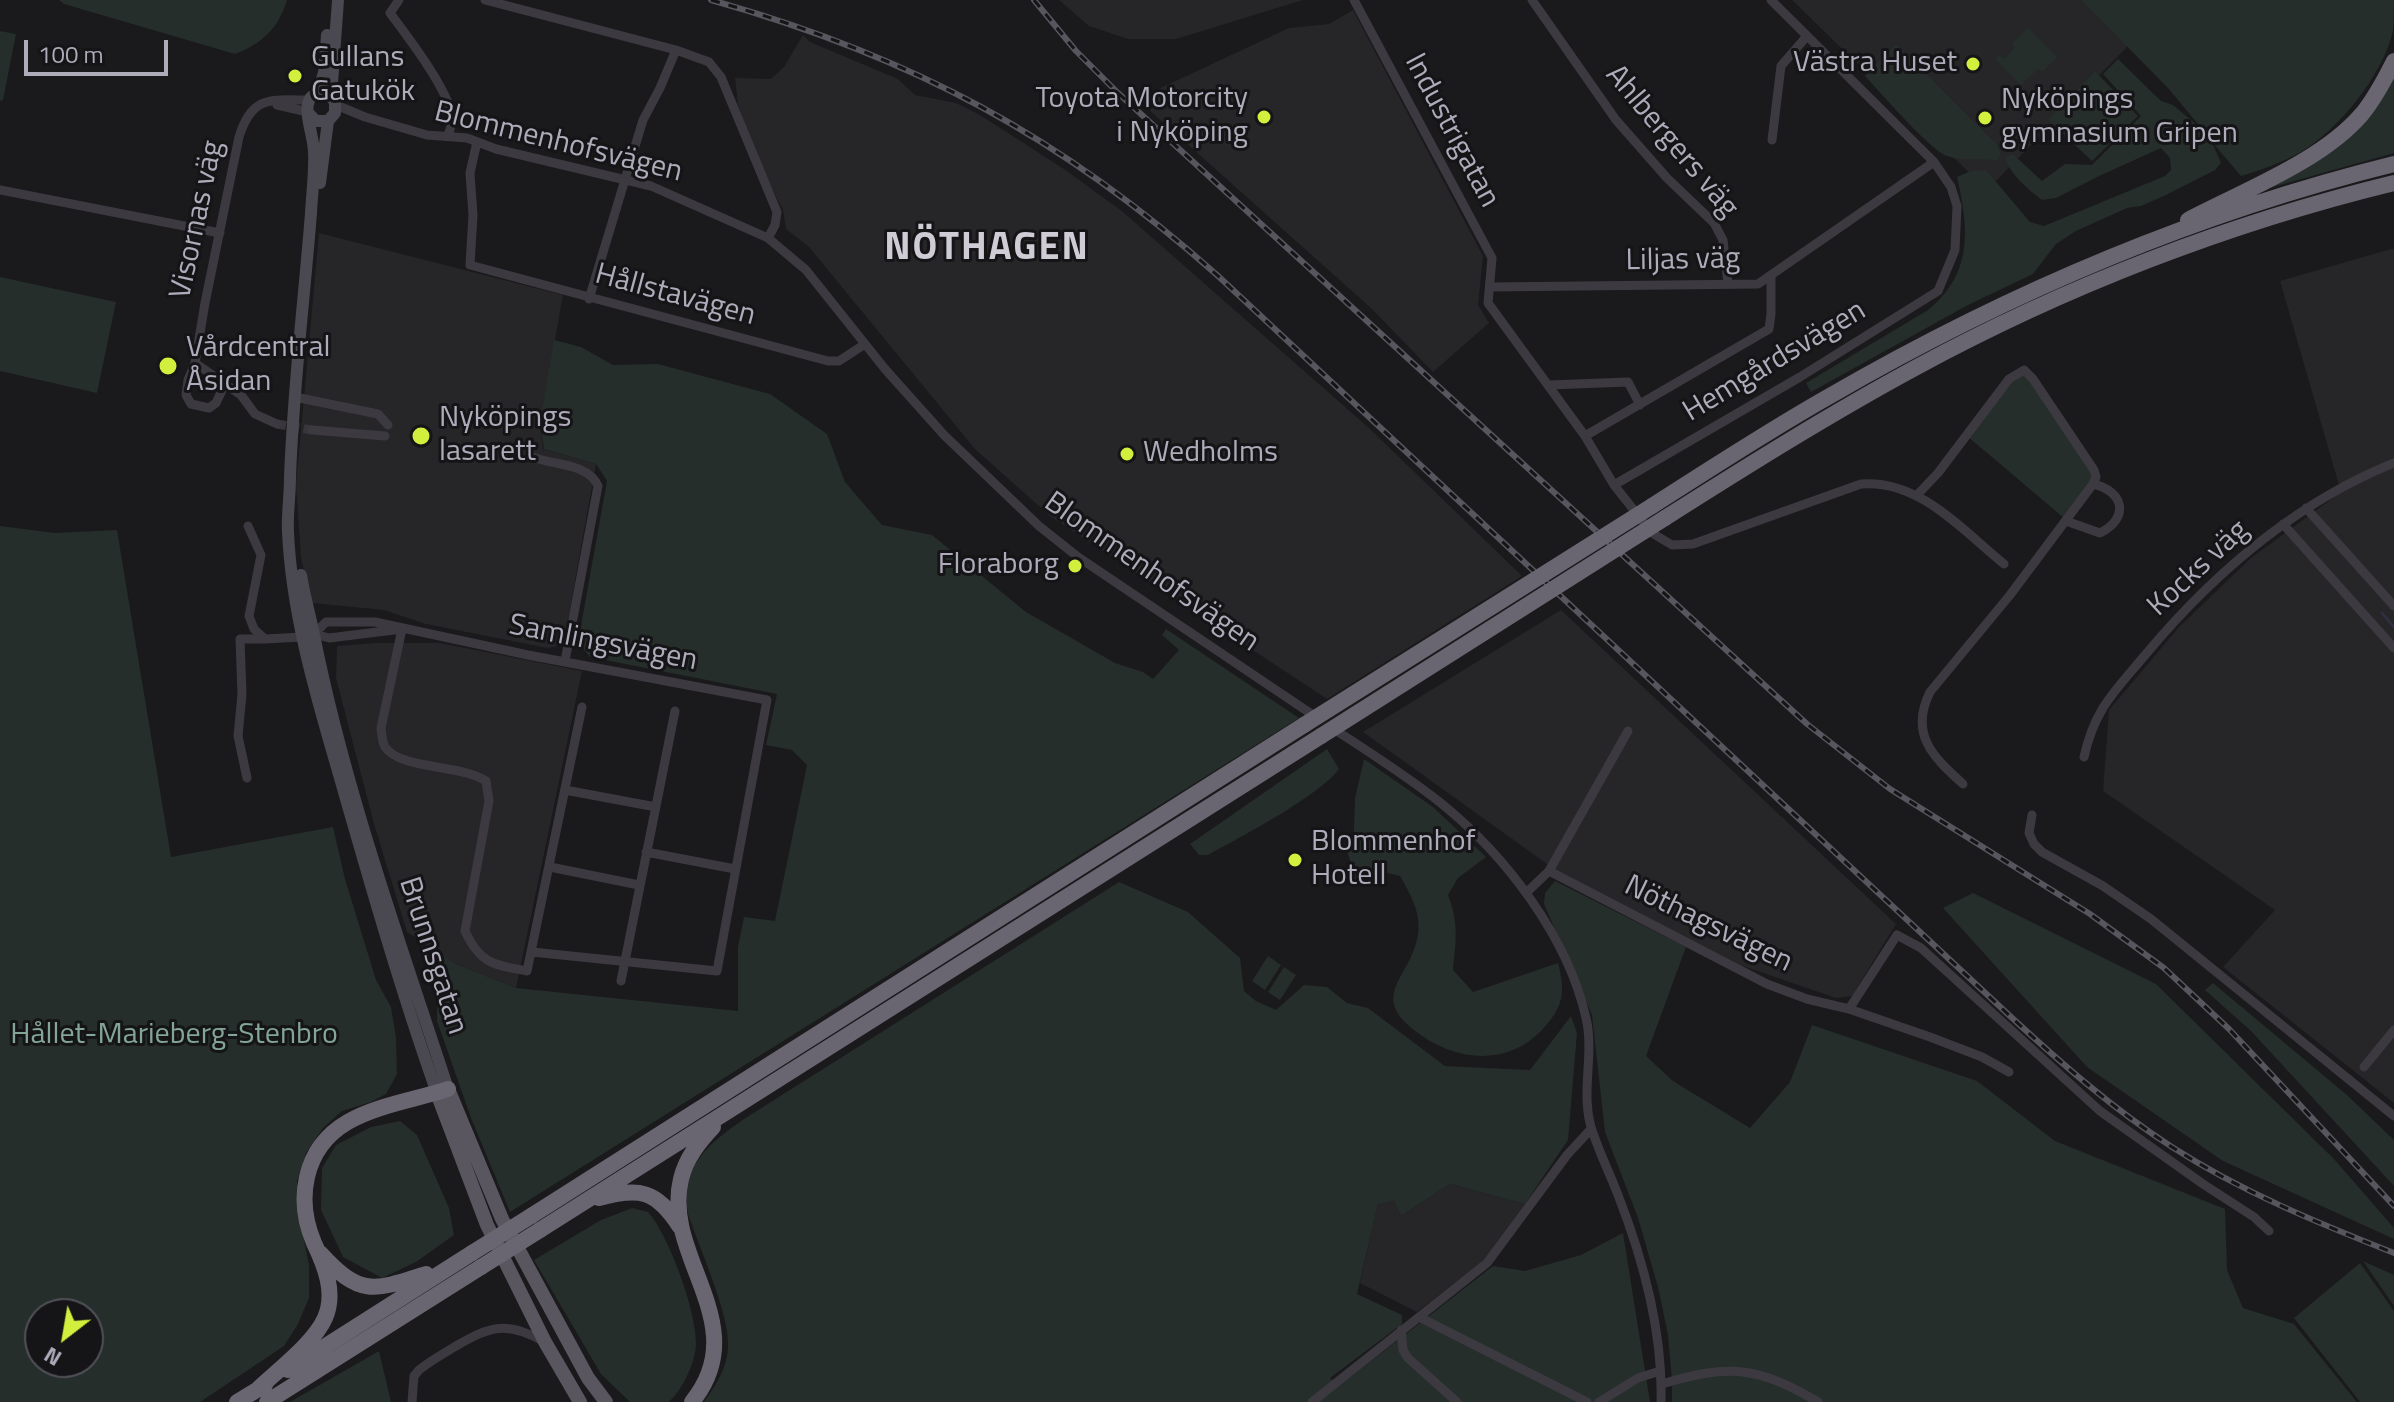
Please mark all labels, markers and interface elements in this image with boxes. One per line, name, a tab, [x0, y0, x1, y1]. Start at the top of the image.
scale bar	[28, 24, 172, 74]
text: 100 m	[38, 36, 104, 72]
place label: Gullans Gatukök	[311, 41, 415, 112]
place label: Västra Huset	[1793, 46, 1957, 82]
street label: Industrigatan	[1395, 48, 1507, 214]
marker: Västra Huset	[1964, 55, 1982, 73]
street label: Ahlbergers väg	[1597, 58, 1745, 226]
marker: Gullans Gatukök	[286, 67, 304, 85]
place label: Toyota Motorcity i Nyköping	[1035, 82, 1248, 152]
place label: Nyköpings gymnasium Gripen	[2001, 83, 2238, 154]
street label: Blommenhofsvägen	[430, 95, 686, 191]
marker: Toyota Motorcity i Nyköping	[1255, 108, 1273, 126]
marker: Nyköpings gymnasium Gripen	[1976, 109, 1994, 127]
street label: Visornas väg	[164, 138, 232, 302]
district label: NÖTHAGEN	[884, 227, 1090, 273]
street label: Liljas väg	[1625, 242, 1741, 280]
street label: Hållstavägen	[591, 257, 759, 335]
street label: Hemgårdsvägen	[1677, 293, 1873, 431]
place label: Vårdcentral Åsidan	[186, 331, 330, 402]
marker: Vårdcentral Åsidan	[157, 355, 179, 377]
place label: Nyköpings lasarett	[439, 401, 571, 472]
marker: Nyköpings lasarett	[410, 425, 432, 447]
place label: Wedholms	[1143, 436, 1278, 472]
marker: Wedholms	[1118, 445, 1136, 463]
street label: Blommenhofsvägen	[1037, 485, 1265, 661]
street label: Kocks väg	[2141, 513, 2257, 625]
place label: Floraborg	[938, 548, 1059, 584]
marker: Floraborg	[1066, 557, 1084, 575]
street label: Samlingsvägen	[506, 608, 700, 680]
place label: Blommenhof Hotell	[1311, 825, 1476, 896]
marker: Blommenhof Hotell	[1286, 851, 1304, 869]
street label: Nöthagsvägen	[1618, 869, 1798, 981]
street label: Brunnsgatan	[390, 873, 474, 1039]
park label: Hållet-Marieberg-Stenbro	[10, 1018, 338, 1054]
north arrow	[24, 1298, 104, 1378]
text: N	[37, 1338, 68, 1375]

